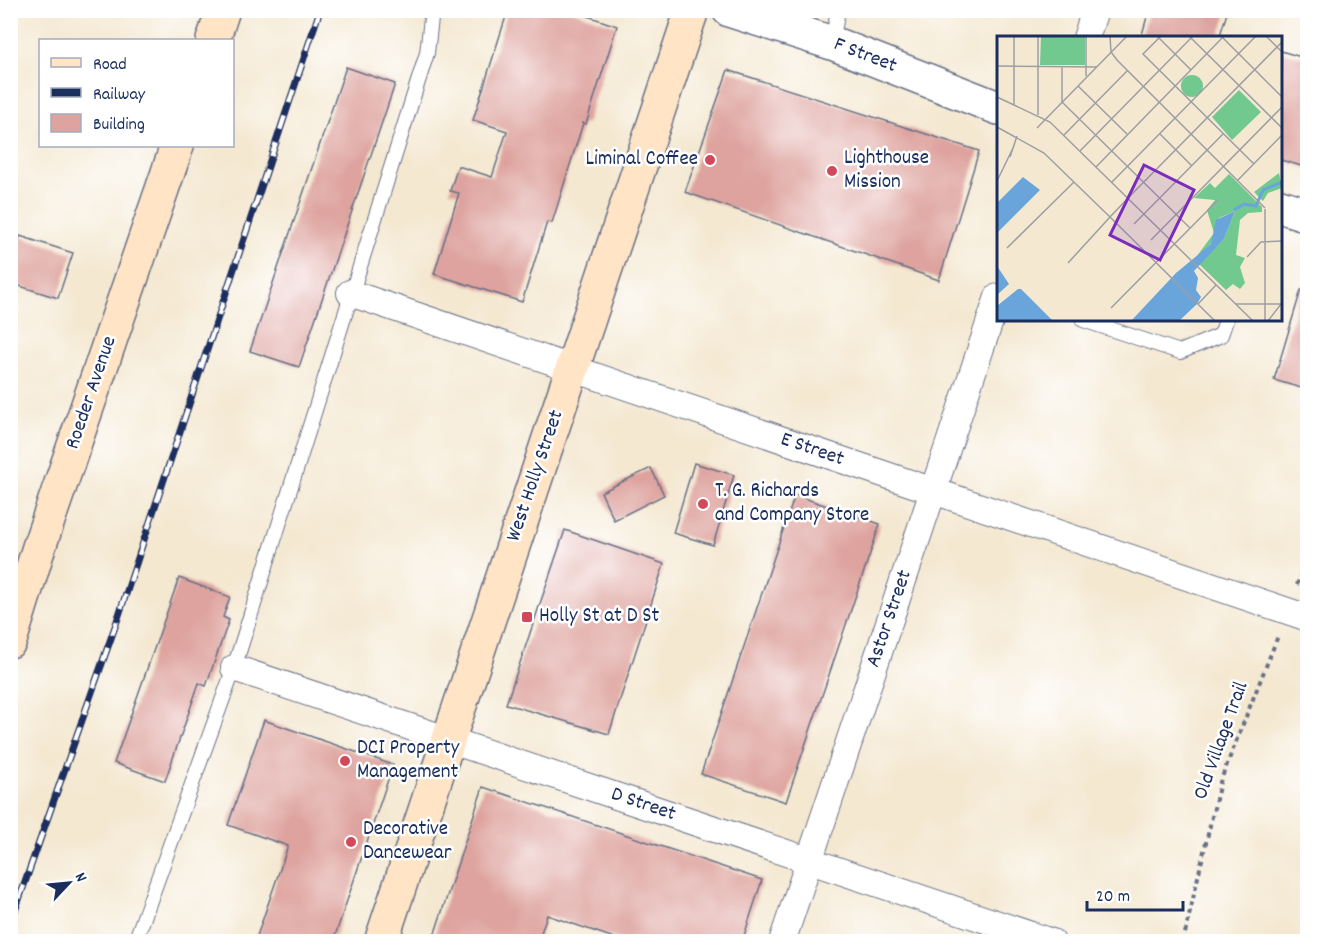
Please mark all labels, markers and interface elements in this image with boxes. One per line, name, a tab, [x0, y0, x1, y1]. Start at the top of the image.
street label: F Street	[829, 30, 901, 82]
inset map	[997, 36, 1282, 321]
legend	[39, 39, 234, 147]
text: Road	[93, 53, 127, 78]
text: Railway	[93, 83, 146, 108]
text: Building	[93, 113, 145, 138]
place label: Lighthouse Mission	[844, 144, 929, 198]
place label: Liminal Coffee	[586, 145, 698, 175]
marker: Liminal Coffee	[703, 153, 717, 167]
marker: Lighthouse Mission	[825, 164, 839, 178]
street label: Roeder Avenue	[59, 332, 125, 454]
street label: West Holly Street	[499, 406, 573, 546]
street label: E Street	[776, 425, 848, 475]
place label: T. G. Richards and Company Store	[715, 477, 869, 531]
marker: T. G. Richards and Company Store	[696, 497, 710, 511]
street label: Astor Street	[859, 566, 921, 672]
place label: Holly St at D St	[539, 602, 660, 632]
marker: Holly St at D St	[520, 610, 534, 624]
street label: Old Village Trail	[1187, 678, 1257, 804]
place label: DCI Property Management	[357, 734, 460, 788]
marker: DCI Property Management	[338, 754, 352, 768]
street label: D Street	[607, 780, 680, 830]
place label: Decorative Dancewear	[363, 815, 452, 869]
marker: Decorative Dancewear	[344, 835, 358, 849]
north arrow	[39, 853, 99, 913]
text: N	[68, 869, 92, 886]
scale bar	[1087, 874, 1183, 912]
text: 20 m	[1096, 885, 1130, 910]

